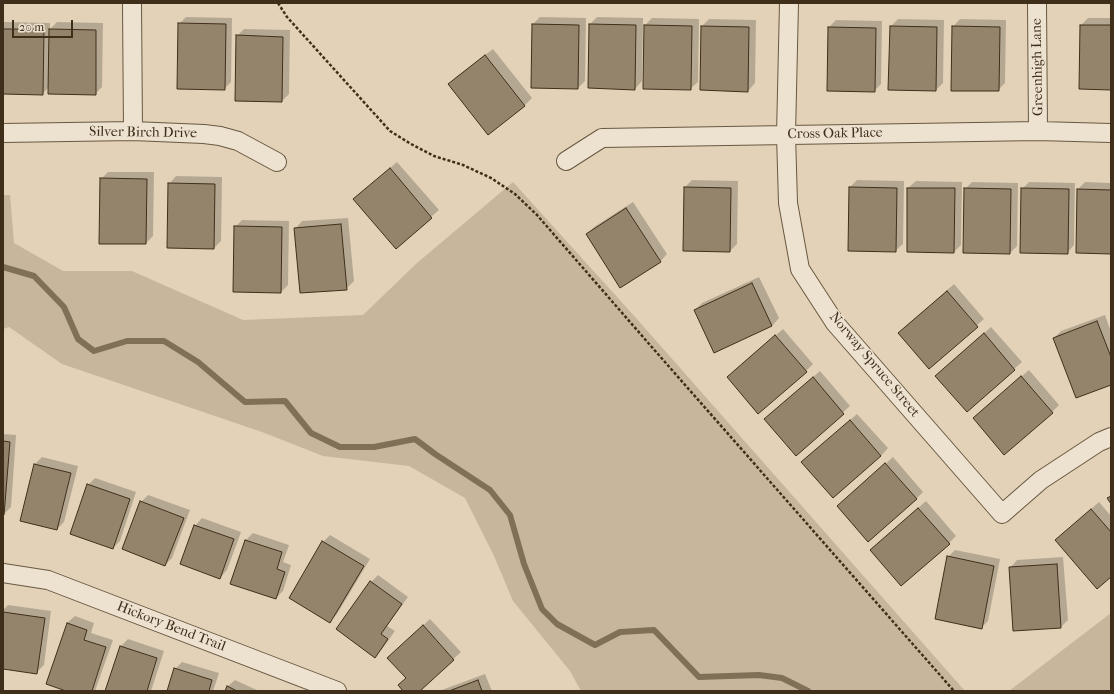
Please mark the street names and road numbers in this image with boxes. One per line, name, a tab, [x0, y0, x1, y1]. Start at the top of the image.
street label: Greenhigh Lane	[1029, 18, 1047, 116]
street label: Silver Birch Drive	[89, 124, 197, 142]
street label: Cross Oak Place	[787, 125, 883, 143]
street label: Norway Spruce Street	[825, 309, 923, 421]
street label: Hickory Bend Trail	[114, 599, 228, 655]

